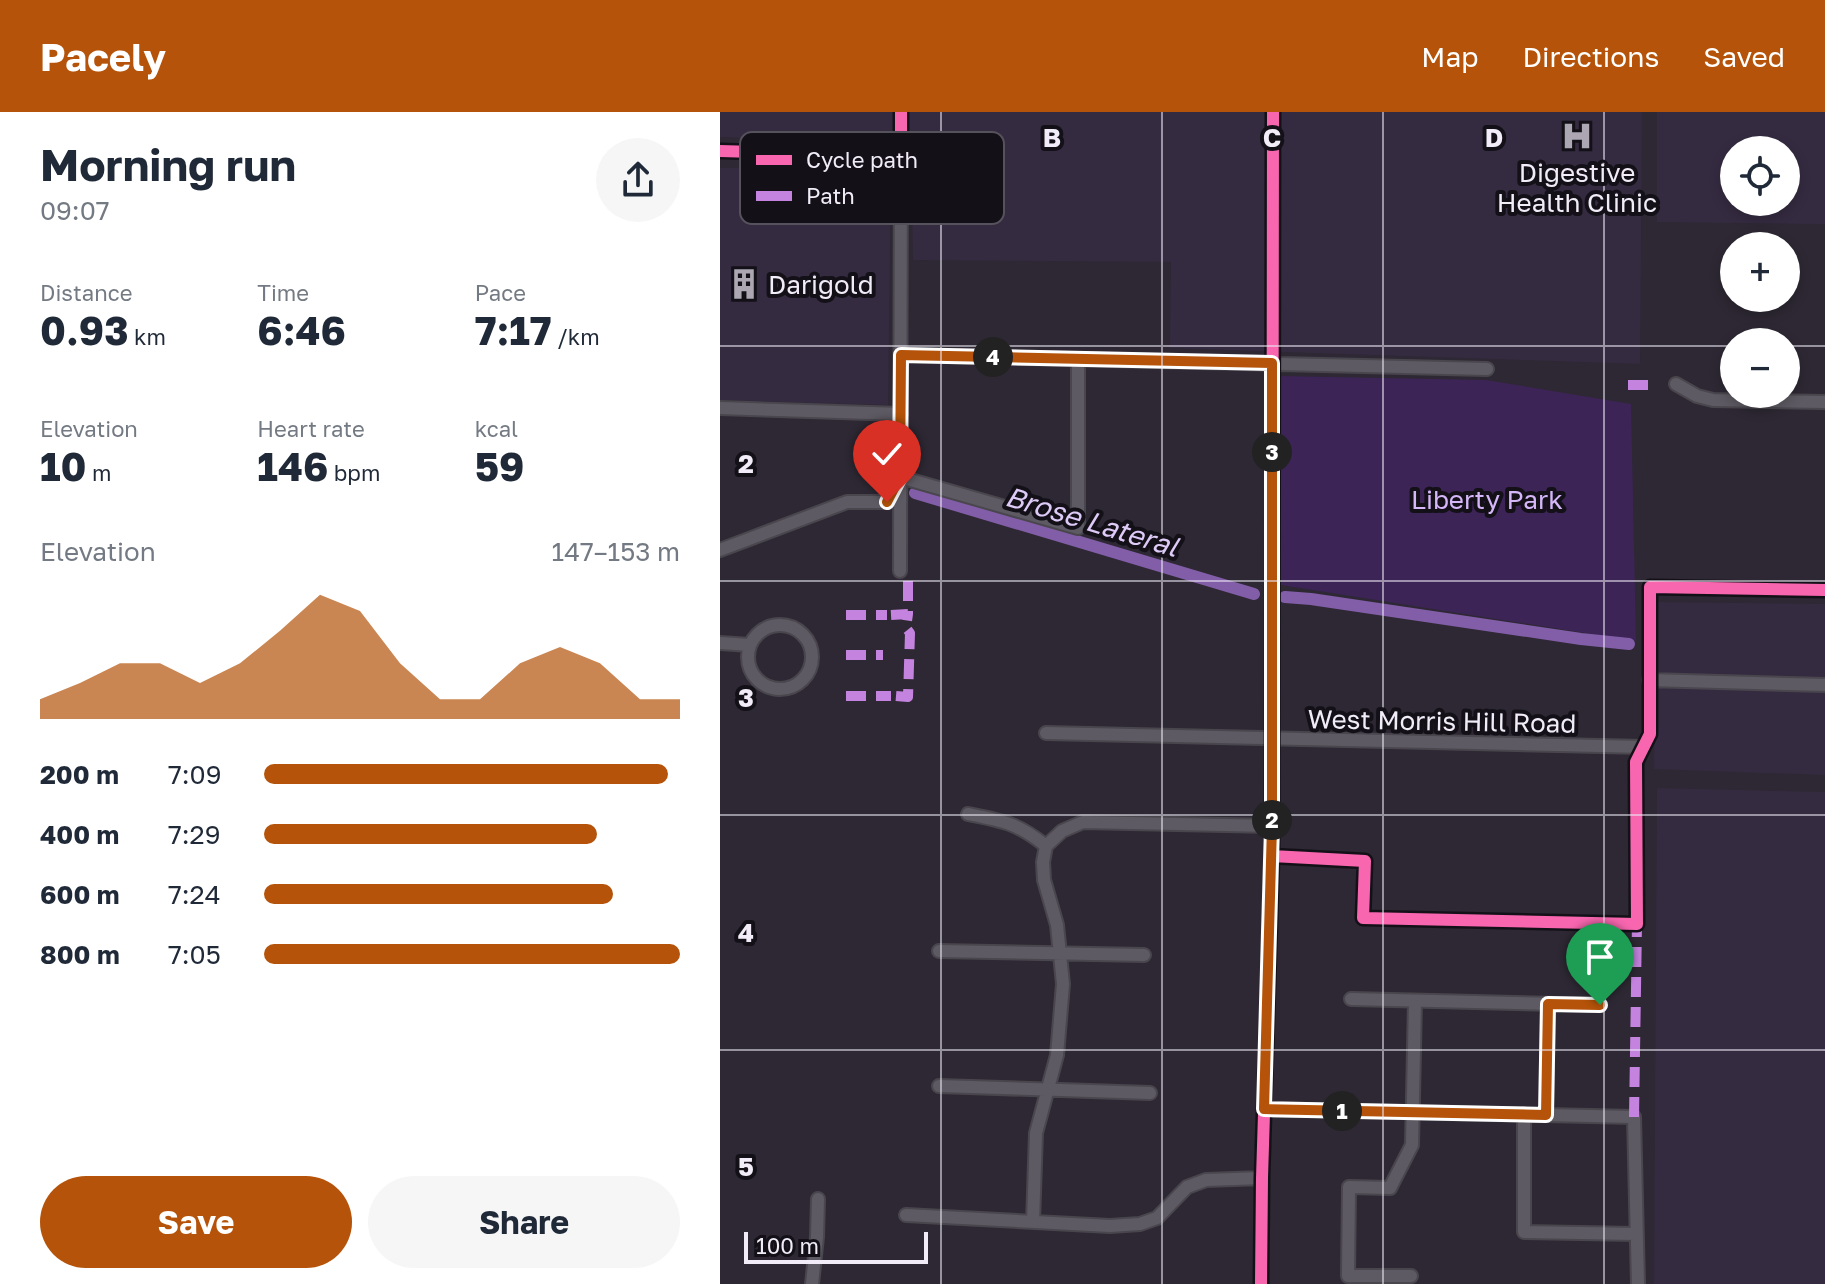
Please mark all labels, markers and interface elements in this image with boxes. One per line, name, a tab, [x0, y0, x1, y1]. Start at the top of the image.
text: Pacely	[40, 34, 166, 79]
text: Map	[1421, 40, 1478, 73]
text: Directions	[1522, 40, 1659, 73]
text: Saved	[1703, 40, 1785, 73]
hospital icon: Digestive Health Clinic	[1560, 119, 1594, 153]
text: B	[1043, 122, 1061, 153]
text: C	[1263, 122, 1281, 153]
text: D	[1485, 122, 1503, 153]
legend	[740, 132, 1004, 224]
map controls	[1720, 136, 1800, 408]
button: locate	[1720, 136, 1800, 216]
text: Morning run	[40, 138, 296, 191]
button: share	[596, 138, 680, 222]
text: Cycle path	[806, 146, 918, 173]
place label: Digestive Health Clinic	[1497, 157, 1657, 218]
text: Path	[806, 182, 855, 209]
text: 09:07	[40, 195, 110, 226]
button: +	[1720, 232, 1800, 312]
building icon: Darigold	[727, 267, 761, 301]
place label: Darigold	[768, 269, 874, 300]
text: Distance	[40, 279, 132, 306]
text: Time	[257, 279, 309, 306]
text: Pace	[475, 279, 526, 306]
text: 0.93	[40, 306, 129, 354]
text: 6:46	[257, 306, 346, 354]
text: 7:17	[475, 306, 552, 354]
text: km	[129, 323, 166, 350]
text: /km	[552, 323, 600, 350]
button: −	[1720, 328, 1800, 408]
pin: 4	[973, 337, 1013, 377]
text: 4	[986, 343, 1000, 370]
text: Elevation	[40, 415, 138, 442]
text: Heart rate	[257, 415, 365, 442]
text: kcal	[475, 415, 518, 442]
pin	[853, 420, 921, 502]
icon: check	[865, 432, 909, 476]
pin: 3	[1252, 432, 1292, 472]
text: 3	[1265, 438, 1279, 465]
text: 10	[40, 442, 87, 490]
text: 146	[257, 442, 328, 490]
text: 59	[475, 442, 524, 490]
text: 2	[738, 448, 754, 479]
text: m	[87, 459, 112, 486]
text: bpm	[328, 459, 380, 486]
water label: Brose Lateral	[1002, 479, 1183, 563]
park label: Liberty Park	[1411, 484, 1563, 515]
text: Elevation	[40, 536, 156, 567]
text: 147–153 m	[552, 536, 680, 567]
text: 3	[738, 682, 754, 713]
street label: West Morris Hill Road	[1307, 703, 1577, 739]
text: 200 m	[40, 759, 119, 790]
text: 7:09	[168, 759, 221, 790]
pin: 2	[1252, 800, 1292, 840]
text: 2	[1265, 806, 1279, 833]
text: 400 m	[40, 819, 119, 850]
text: 7:29	[168, 819, 220, 850]
text: 600 m	[40, 879, 120, 910]
text: 7:24	[168, 879, 221, 910]
text: 4	[738, 917, 754, 948]
pin	[1566, 923, 1634, 1005]
icon: arrive	[1578, 935, 1622, 979]
text: 800 m	[40, 939, 120, 970]
text: 7:05	[168, 939, 221, 970]
pin: 1	[1322, 1091, 1362, 1131]
text: 1	[1336, 1097, 1348, 1124]
text: 5	[738, 1151, 754, 1182]
button: Save	[40, 1176, 352, 1268]
button: Share	[368, 1176, 680, 1268]
scale bar	[744, 1228, 928, 1264]
text: 100 m	[756, 1232, 819, 1259]

